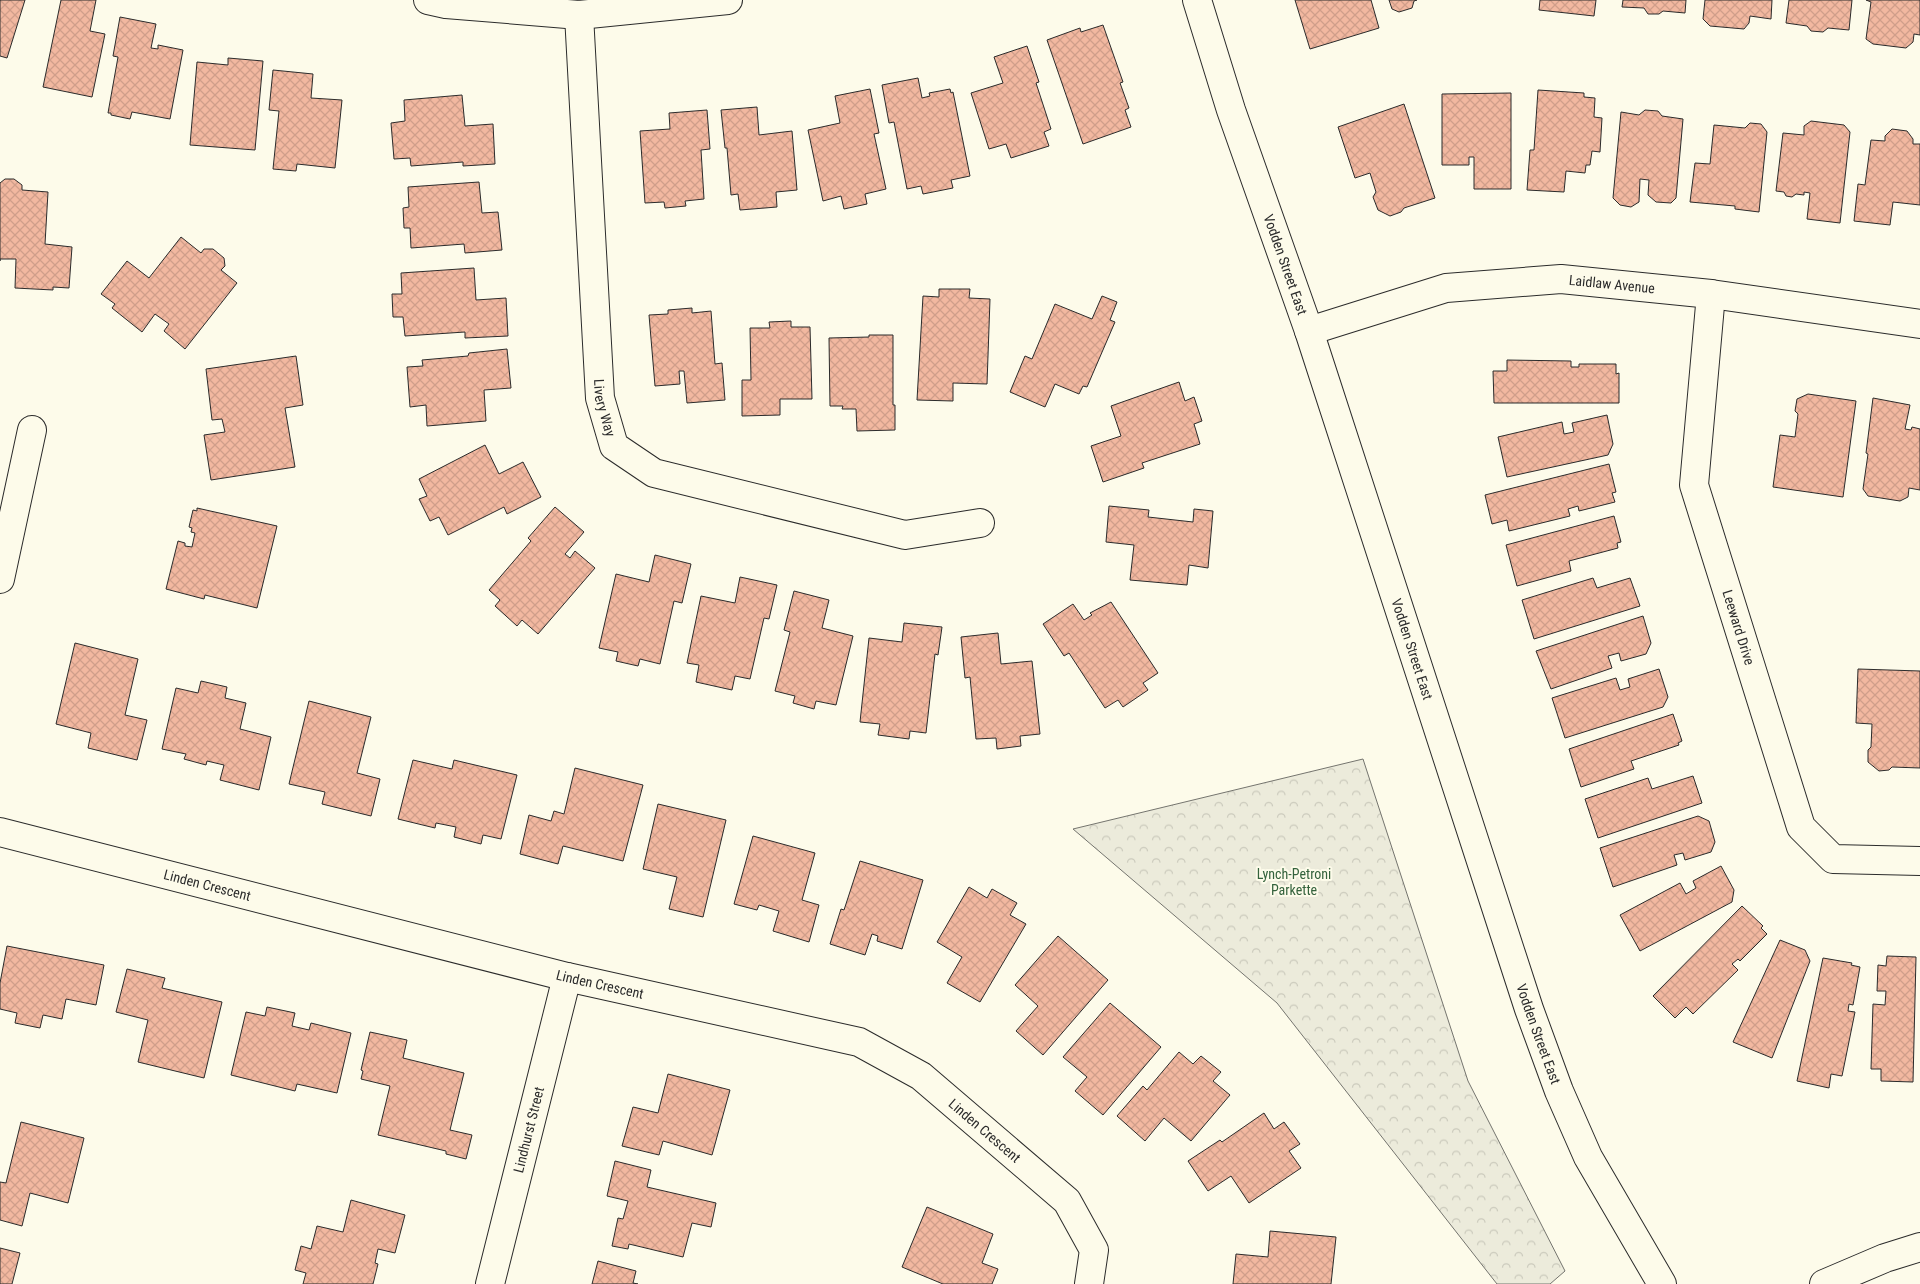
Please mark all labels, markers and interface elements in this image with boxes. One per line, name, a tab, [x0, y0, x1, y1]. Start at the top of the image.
street label: Vodden Street East	[1260, 212, 1311, 317]
street label: Laidlaw Avenue	[1568, 272, 1656, 296]
street label: Livery Way	[591, 379, 619, 439]
street label: Leeward Drive	[1719, 588, 1758, 667]
street label: Vodden Street East	[1388, 597, 1436, 702]
street label: Linden Crescent	[162, 866, 253, 904]
park label: Lynch-Petroni Parkette	[1257, 866, 1331, 898]
street label: Linden Crescent	[555, 967, 645, 1002]
street label: Vodden Street East	[1513, 982, 1564, 1086]
street label: Lindhurst Street	[510, 1085, 547, 1174]
street label: Linden Crescent	[946, 1095, 1024, 1166]

